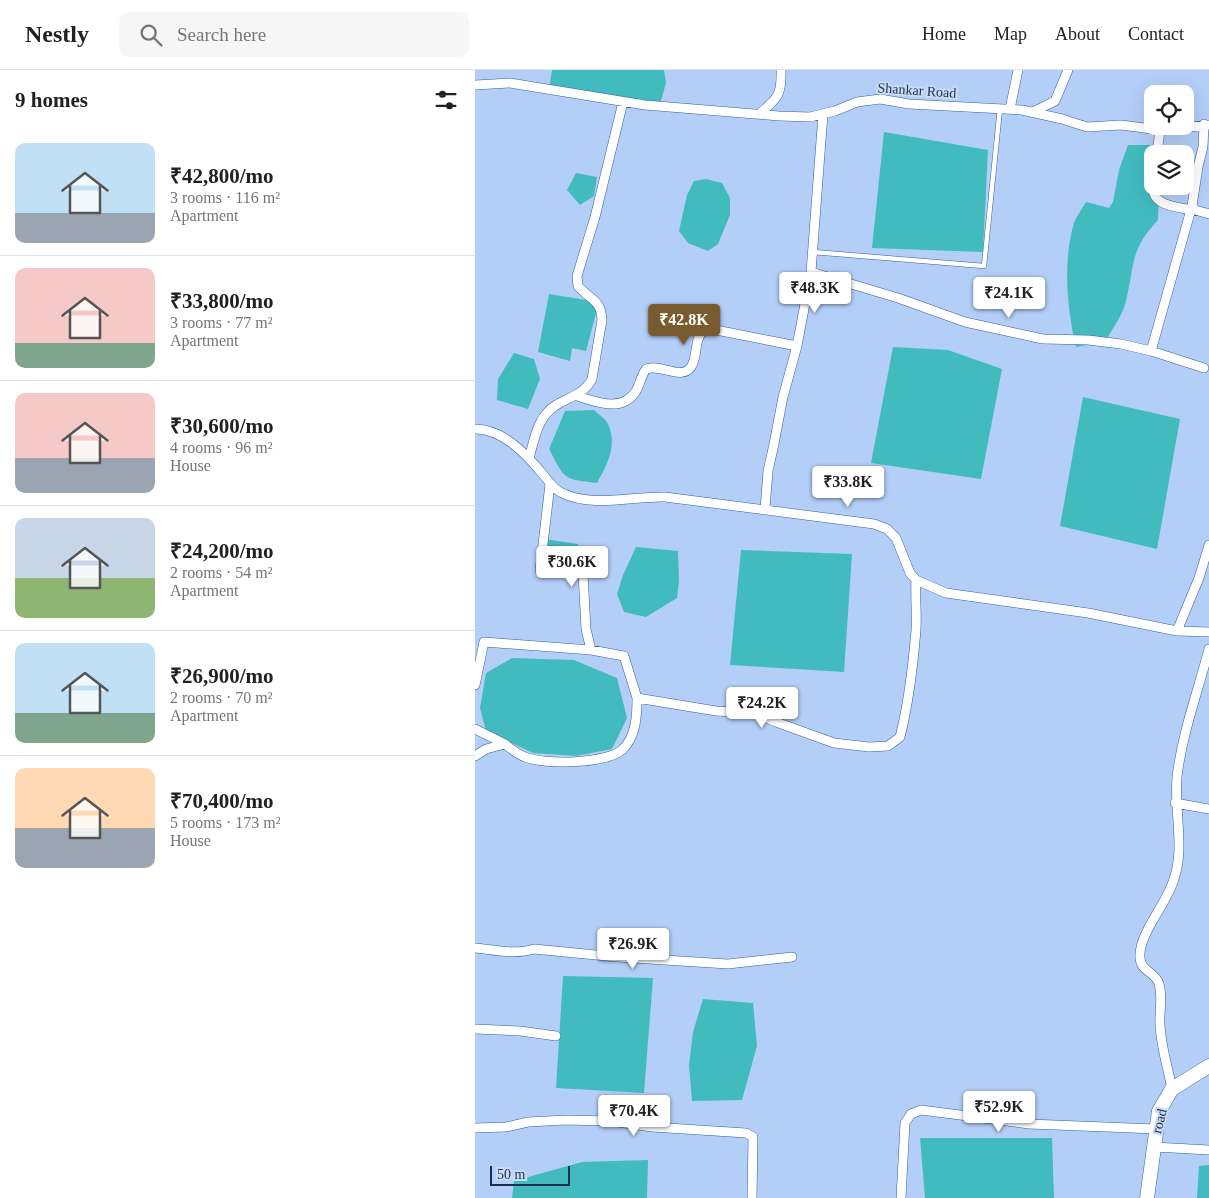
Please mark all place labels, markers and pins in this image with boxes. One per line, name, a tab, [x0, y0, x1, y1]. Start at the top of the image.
pin: ₹48.3K	[774, 272, 856, 314]
pin: ₹24.1K	[968, 276, 1050, 319]
pin: ₹42.8K	[643, 304, 725, 346]
pin: ₹33.8K	[807, 466, 889, 508]
pin: ₹30.6K	[531, 546, 613, 588]
pin: ₹24.2K	[721, 686, 803, 729]
pin: ₹26.9K	[592, 928, 674, 970]
pin: ₹52.9K	[958, 1090, 1040, 1133]
pin: ₹70.4K	[593, 1094, 675, 1137]

